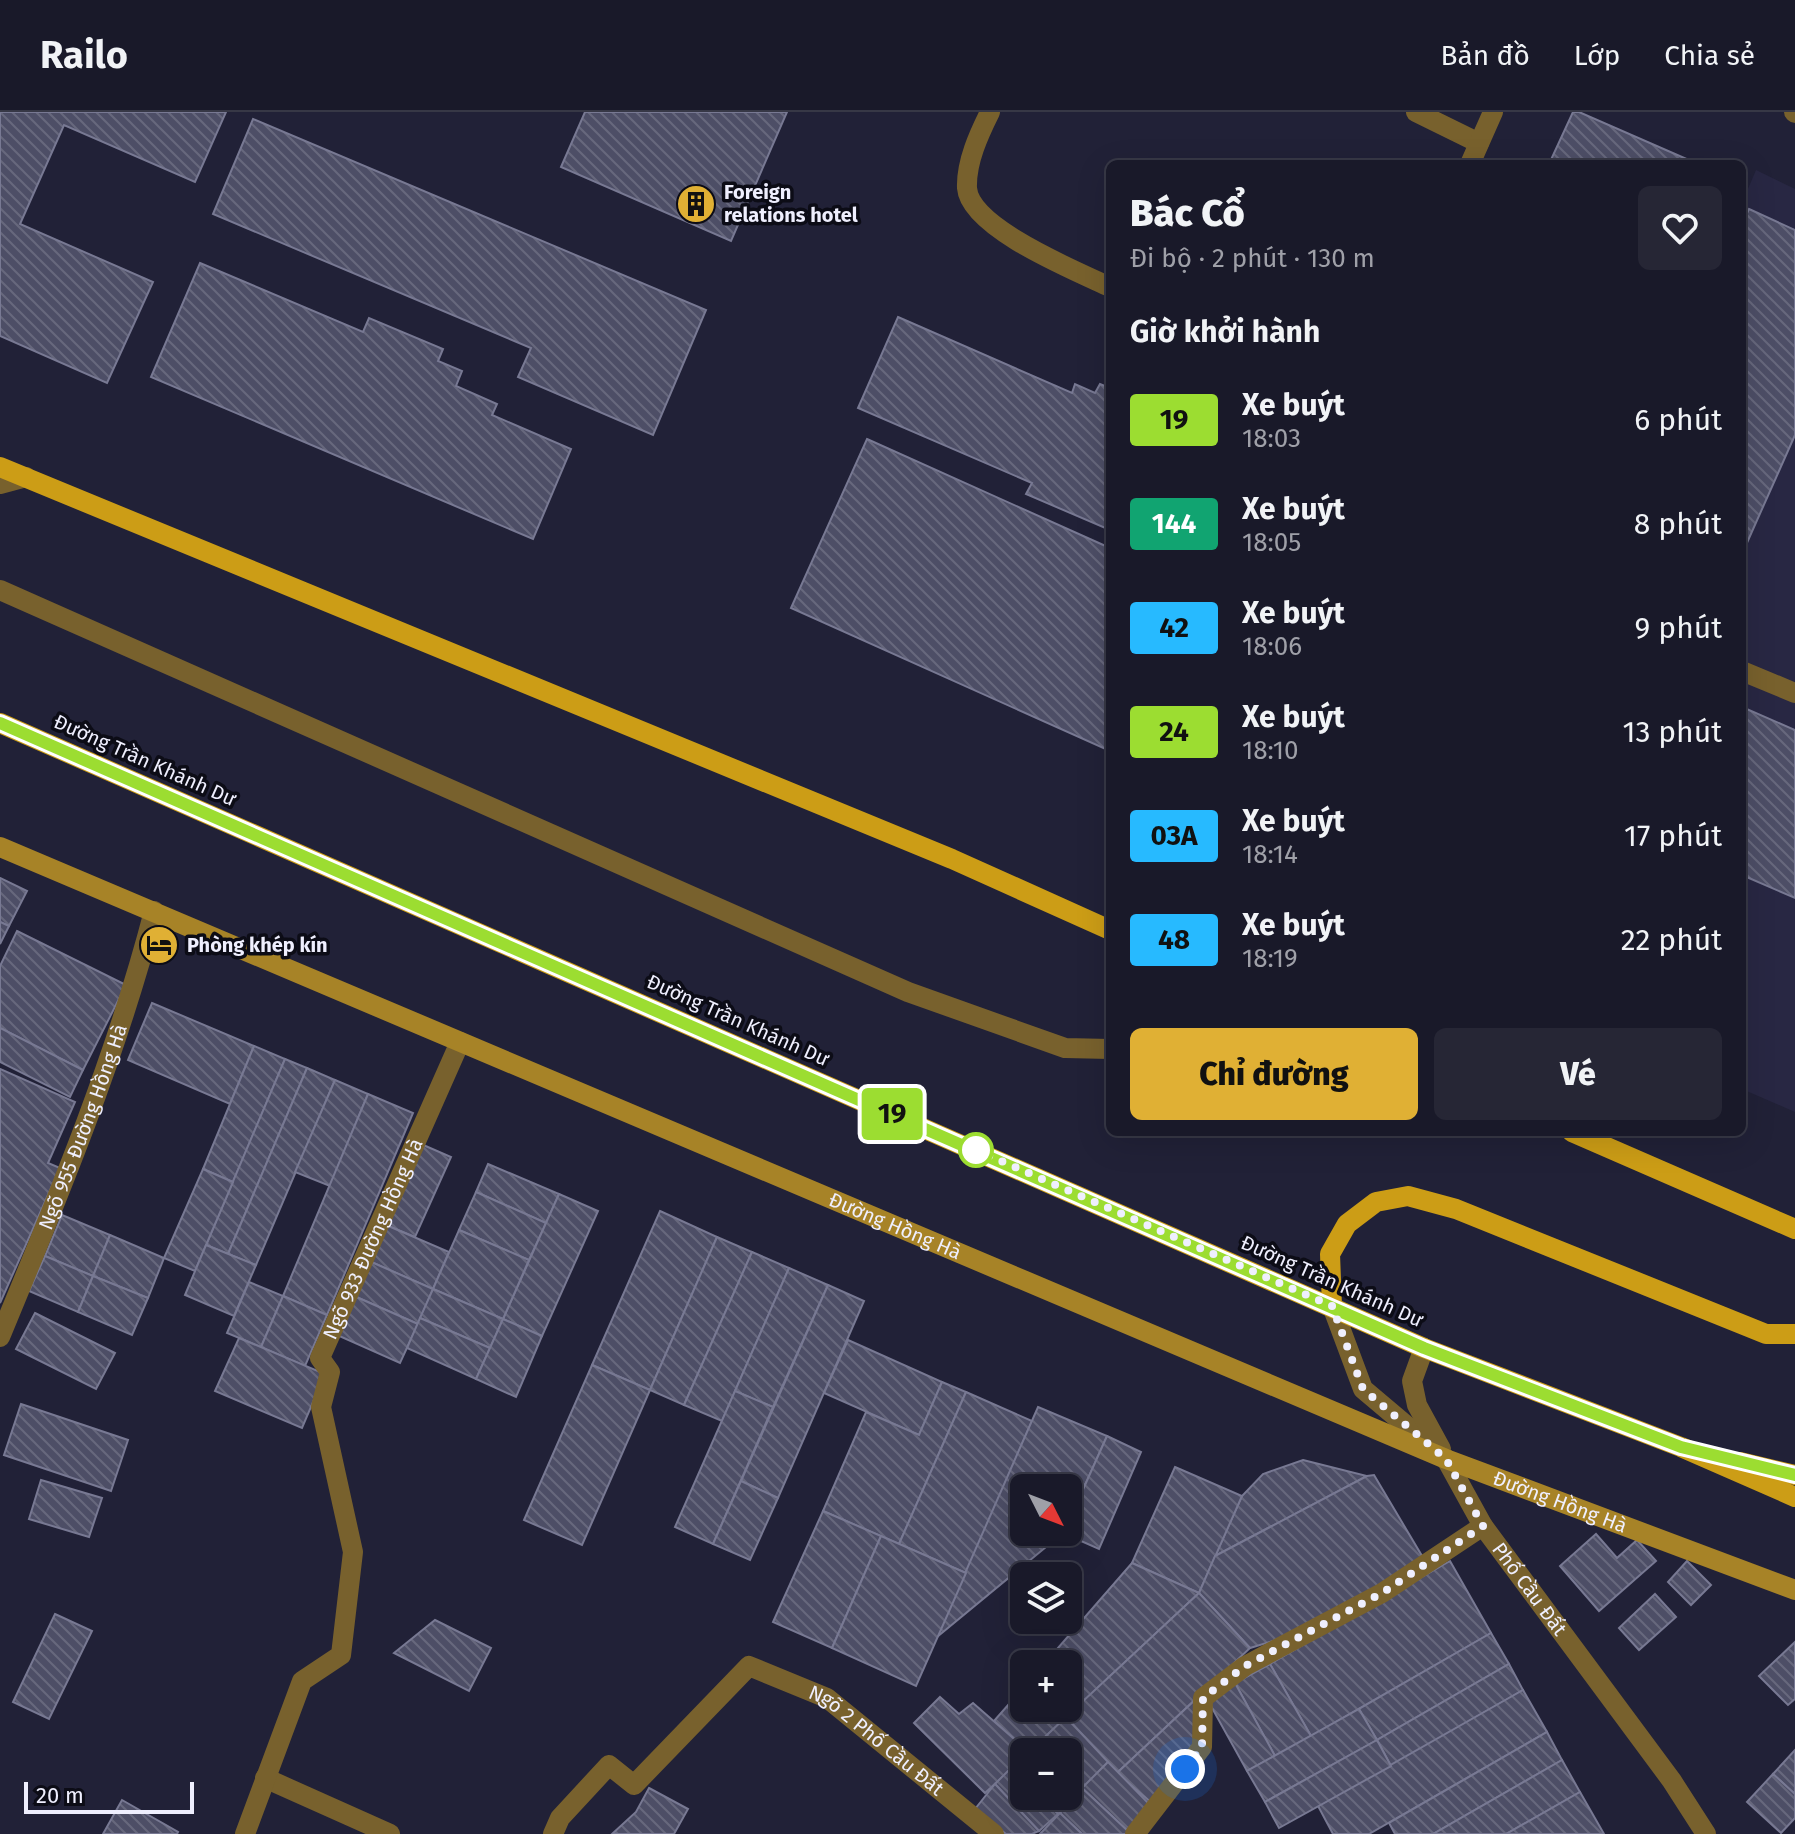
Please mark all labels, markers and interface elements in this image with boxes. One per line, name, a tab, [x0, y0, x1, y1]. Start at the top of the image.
text: Railo	[40, 32, 128, 78]
text: Bản đồ	[1440, 39, 1530, 72]
text: Lớp	[1574, 39, 1620, 72]
text: Chia sẻ	[1664, 39, 1755, 72]
place label: Foreign relations hotel	[724, 180, 858, 227]
building icon: Foreign relations hotel	[675, 183, 717, 225]
button: heart	[1638, 186, 1722, 270]
text: Bác Cổ	[1130, 190, 1245, 236]
text: Đi bộ · 2 phút · 130 m	[1130, 243, 1375, 274]
text: Giờ khởi hành	[1130, 314, 1320, 350]
text: Xe buýt	[1242, 387, 1345, 423]
text: 6 phút	[1634, 402, 1722, 438]
text: 19	[1160, 403, 1188, 436]
text: 18:03	[1242, 423, 1301, 454]
text: Xe buýt	[1242, 491, 1345, 527]
text: 8 phút	[1634, 506, 1722, 542]
text: 144	[1152, 507, 1196, 540]
text: 18:05	[1242, 527, 1301, 558]
text: Xe buýt	[1242, 595, 1345, 631]
text: 9 phút	[1635, 610, 1722, 646]
text: 42	[1159, 611, 1189, 644]
text: 18:06	[1242, 631, 1302, 662]
text: Xe buýt	[1242, 699, 1345, 735]
street label: Đường Trần Khánh Dư	[50, 709, 241, 811]
text: 13 phút	[1622, 714, 1722, 750]
text: 24	[1159, 715, 1189, 748]
text: 18:10	[1242, 735, 1299, 766]
text: Xe buýt	[1242, 803, 1345, 839]
text: 17 phút	[1624, 818, 1722, 854]
text: 03A	[1150, 819, 1198, 852]
text: 18:14	[1242, 839, 1298, 870]
text: Xe buýt	[1242, 907, 1345, 943]
text: 22 phút	[1621, 922, 1722, 958]
text: 48	[1158, 923, 1190, 956]
hotel icon: Phòng khép kín	[138, 924, 180, 966]
place label: Phòng khép kín	[187, 933, 328, 957]
text: 18:19	[1242, 943, 1298, 974]
street label: Đường Trần Khánh Dư	[643, 969, 834, 1071]
street label: Ngõ 955 Đường Hồng Hà	[33, 1021, 132, 1233]
button: Chỉ đường	[1130, 1028, 1418, 1120]
button: Vé	[1434, 1028, 1722, 1120]
line badge: 19	[856, 1088, 928, 1140]
text: 19	[878, 1097, 906, 1130]
unlabelled marker	[959, 1133, 993, 1167]
street label: Ngõ 933 Đường Hồng Hà	[318, 1135, 428, 1343]
street label: Đường Hồng Hà	[825, 1187, 965, 1264]
street label: Đường Trần Khánh Dư	[1237, 1230, 1428, 1332]
street label: Đường Hồng Hà	[1490, 1466, 1630, 1538]
north arrow	[1010, 1474, 1082, 1546]
map controls	[1010, 1474, 1082, 1810]
street label: Phố Cầu Đất	[1487, 1538, 1572, 1641]
button: layers	[1010, 1562, 1082, 1634]
button: +	[1010, 1650, 1082, 1722]
street label: Ngõ 2 Phố Cầu Đất	[805, 1680, 950, 1801]
button: −	[1010, 1738, 1082, 1810]
your location	[1165, 1749, 1205, 1789]
scale bar	[24, 1778, 194, 1814]
text: 20 m	[36, 1782, 84, 1809]

